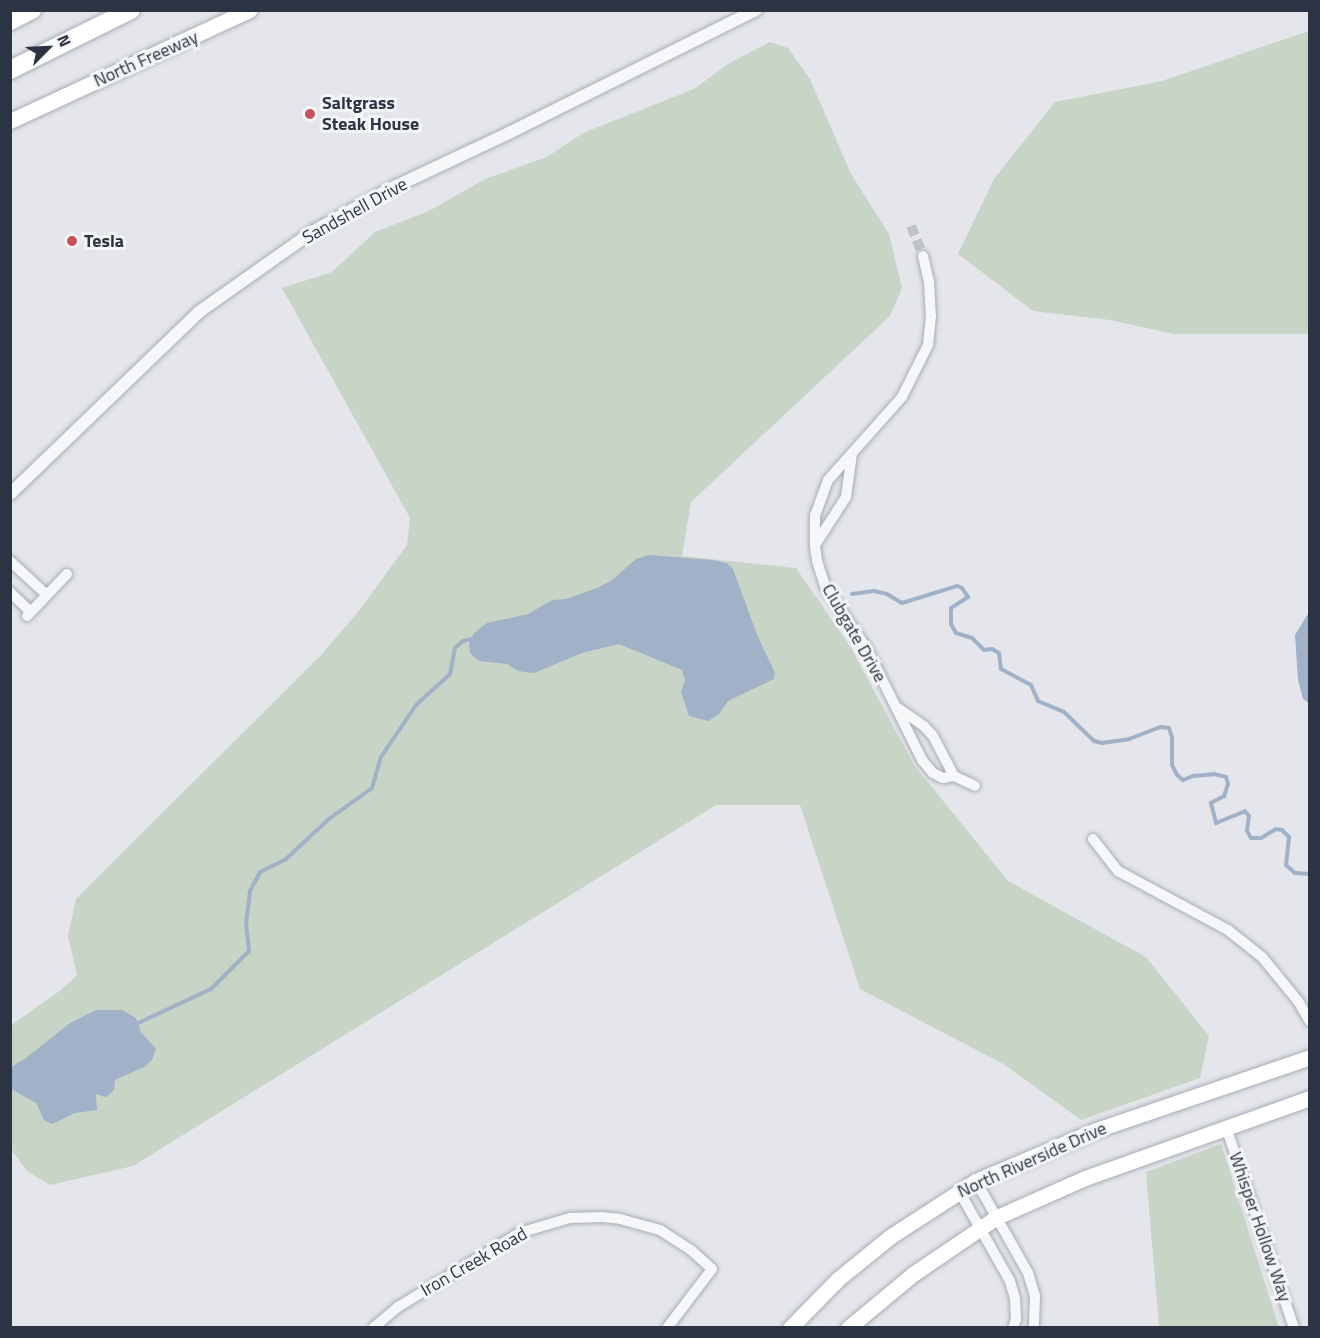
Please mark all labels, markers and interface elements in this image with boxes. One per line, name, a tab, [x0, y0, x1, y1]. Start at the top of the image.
north arrow	[18, 18, 78, 78]
street label: North Freeway	[90, 26, 202, 92]
text: N	[51, 31, 78, 51]
place label: Saltgrass Steak House	[322, 93, 419, 136]
marker: Saltgrass Steak House	[303, 107, 317, 121]
street label: Sandshell Drive	[299, 173, 411, 249]
place label: Tesla	[84, 230, 124, 252]
marker: Tesla	[65, 234, 79, 248]
street label: Clubgate Drive	[817, 580, 891, 686]
street label: North Riverside Drive	[954, 1117, 1110, 1203]
street label: Whisper Hollow Way	[1224, 1149, 1296, 1305]
street label: Iron Creek Road	[417, 1223, 531, 1301]

